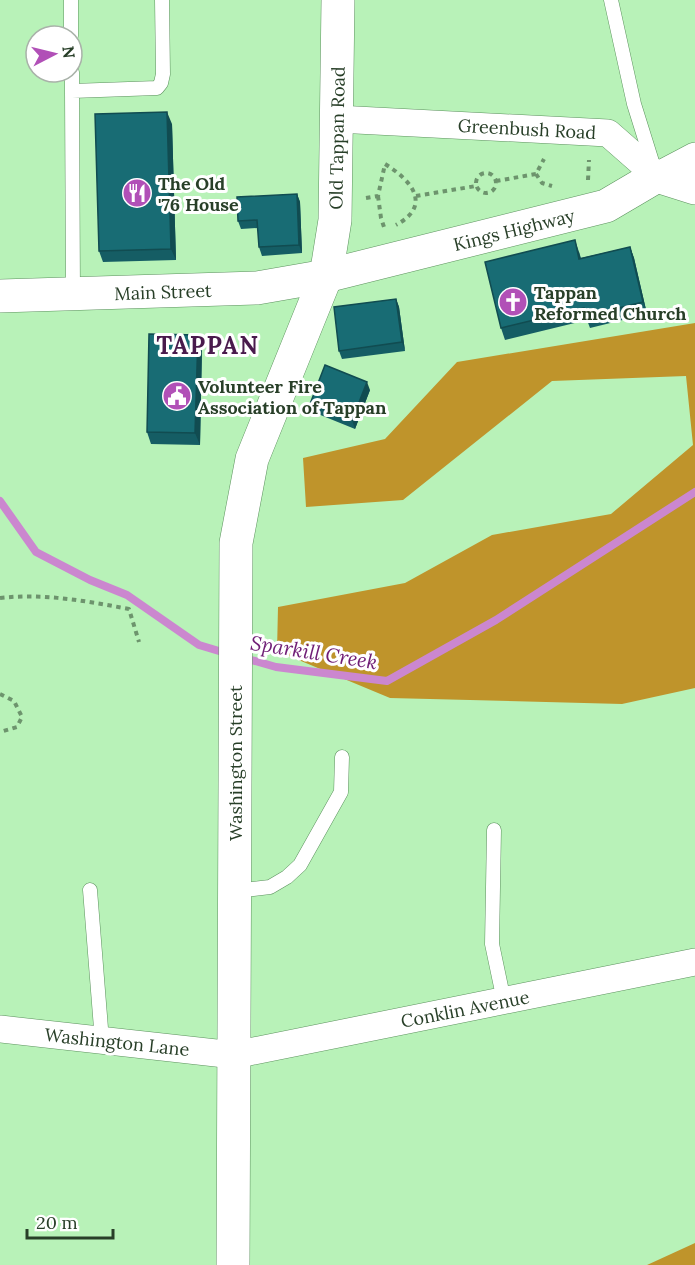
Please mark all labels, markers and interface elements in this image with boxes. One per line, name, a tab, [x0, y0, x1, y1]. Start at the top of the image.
north arrow	[24, 24, 84, 84]
text: N	[58, 45, 80, 60]
street label: Old Tappan Road	[324, 66, 350, 210]
street label: Greenbush Road	[457, 114, 597, 144]
place label: The Old '76 House	[158, 172, 239, 216]
restaurant icon: The Old '76 House	[121, 177, 153, 209]
street label: Kings Highway	[451, 204, 578, 256]
street label: Main Street	[114, 279, 212, 305]
place label: Tappan Reformed Church	[534, 281, 686, 325]
church icon: Tappan Reformed Church	[497, 286, 529, 318]
district label: TAPPAN	[156, 330, 260, 361]
place label: Volunteer Fire Association of Tappan	[198, 375, 387, 419]
public building icon: Volunteer Fire Association of Tappan	[161, 380, 193, 412]
water label: Sparkill Creek	[249, 630, 379, 674]
street label: Washington Street	[224, 685, 247, 841]
street label: Conklin Avenue	[399, 985, 531, 1033]
street label: Washington Lane	[43, 1023, 191, 1061]
scale bar	[27, 1202, 112, 1240]
text: 20 m	[36, 1211, 78, 1234]

